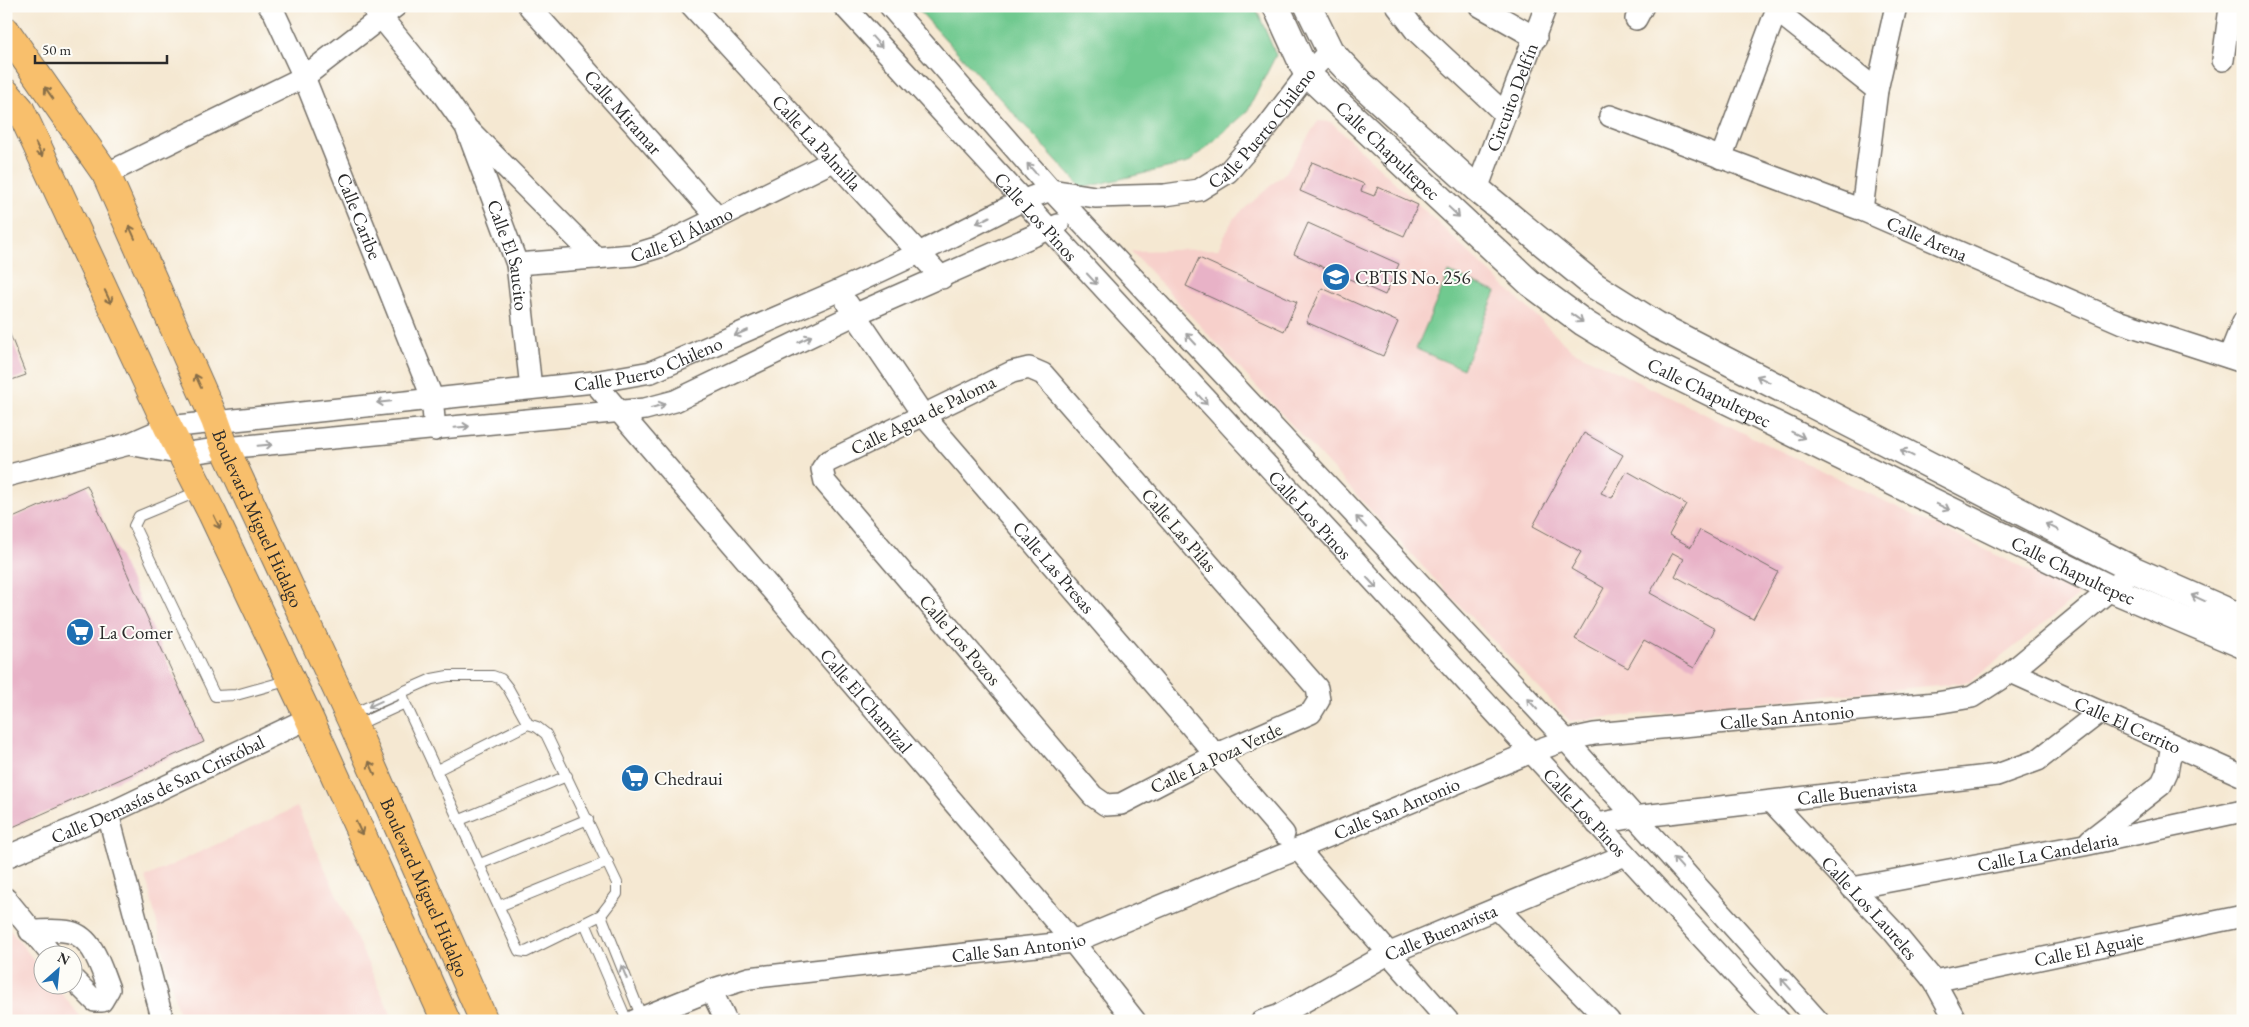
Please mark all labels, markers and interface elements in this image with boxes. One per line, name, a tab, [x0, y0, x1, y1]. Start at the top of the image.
scale bar	[35, 32, 168, 64]
one-way arrow	[871, 36, 883, 49]
street label: Circuito Delfín	[1480, 39, 1543, 155]
text: 50 m	[42, 40, 71, 59]
street label: Calle Puerto Chileno	[1203, 61, 1320, 194]
street label: Calle Miramar	[579, 64, 668, 160]
one-way arrow	[44, 86, 54, 100]
street label: Calle La Palmilla	[767, 89, 868, 196]
street label: Calle Chapultepec	[1330, 95, 1446, 206]
one-way arrow	[35, 142, 44, 157]
one-way arrow	[1027, 163, 1038, 176]
street label: Calle Los Pinos	[989, 166, 1084, 266]
street label: Calle Caribe	[331, 169, 388, 263]
street label: Calle El Saucito	[482, 196, 535, 312]
street label: Calle El Álamo	[627, 200, 737, 268]
one-way arrow	[1447, 206, 1460, 218]
street label: Calle Arena	[1883, 210, 1972, 267]
one-way arrow	[976, 216, 991, 225]
one-way arrow	[126, 225, 136, 240]
school or university icon: CBTIS No. 256	[1321, 262, 1351, 292]
place label: CBTIS No. 256	[1355, 265, 1471, 290]
one-way arrow	[1086, 273, 1098, 286]
one-way arrow	[103, 289, 113, 304]
one-way arrow	[1570, 313, 1584, 323]
one-way arrow	[734, 328, 749, 338]
street label: Calle Puerto Chileno	[573, 330, 726, 397]
one-way arrow	[798, 333, 813, 343]
one-way arrow	[1185, 333, 1197, 346]
street label: Calle Chapultepec	[1643, 351, 1776, 433]
street label: Calle Agua de Paloma	[846, 369, 1000, 461]
one-way arrow	[193, 374, 202, 389]
one-way arrow	[1755, 374, 1770, 384]
one-way arrow	[1196, 392, 1208, 405]
one-way arrow	[376, 397, 392, 407]
one-way arrow	[649, 400, 665, 410]
one-way arrow	[453, 422, 469, 432]
street label: Boulevard Miguel Hidalgo	[207, 426, 310, 611]
one-way arrow	[1790, 430, 1805, 440]
one-way arrow	[257, 440, 273, 450]
one-way arrow	[1900, 448, 1915, 457]
street label: Calle Los Pinos	[1263, 465, 1358, 564]
street label: Calle Las Pilas	[1136, 483, 1222, 577]
one-way arrow	[1936, 502, 1951, 512]
one-way arrow	[213, 514, 222, 529]
one-way arrow	[1356, 515, 1367, 528]
street label: Calle Las Presas	[1007, 516, 1101, 618]
one-way arrow	[2045, 522, 2060, 531]
street label: Calle Chapultepec	[2007, 529, 2139, 611]
one-way arrow	[1366, 576, 1378, 589]
street label: Calle Los Pozos	[913, 589, 1007, 691]
one-way arrow	[2191, 593, 2206, 602]
supermarket icon: La Comer	[65, 617, 95, 647]
place label: La Comer	[99, 620, 174, 645]
street label: Calle El Chamizal	[815, 643, 918, 758]
street label: Calle El Cerrito	[2071, 690, 2185, 759]
one-way arrow	[1526, 698, 1538, 711]
street label: Calle San Antonio	[1719, 698, 1855, 735]
one-way arrow	[368, 699, 383, 709]
street label: Calle La Poza Verde	[1146, 717, 1286, 799]
street label: Calle Demasías de San Cristóbal	[47, 729, 269, 849]
one-way arrow	[367, 761, 377, 776]
street label: Calle Los Pinos	[1538, 762, 1633, 862]
supermarket icon: Chedraui	[620, 763, 650, 793]
place label: Chedraui	[654, 766, 723, 791]
street label: Calle San Antonio	[1330, 771, 1463, 845]
street label: Calle Buenavista	[1796, 772, 1918, 811]
street label: Boulevard Miguel Hidalgo	[375, 794, 475, 981]
one-way arrow	[355, 820, 364, 835]
street label: Calle La Candelaria	[1975, 825, 2121, 877]
street label: Calle Los Laureles	[1816, 850, 1924, 965]
one-way arrow	[1672, 856, 1684, 869]
street label: Calle Buenavista	[1380, 897, 1501, 967]
street label: Calle El Aguaje	[2032, 925, 2146, 972]
street label: Calle San Antonio	[950, 926, 1089, 968]
north arrow	[32, 944, 82, 994]
text: N	[55, 948, 74, 969]
one-way arrow	[619, 965, 628, 981]
one-way arrow	[1781, 978, 1792, 991]

